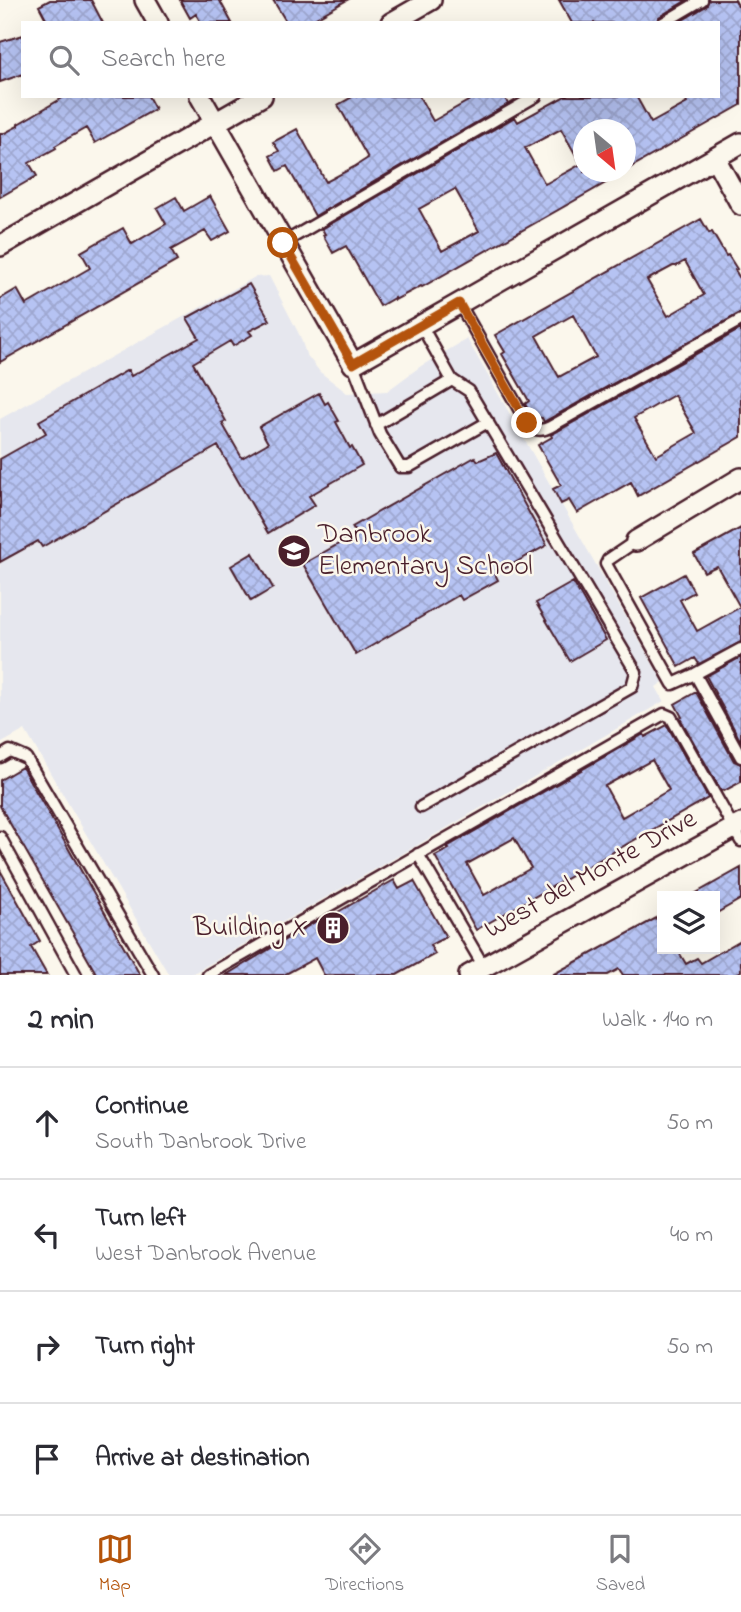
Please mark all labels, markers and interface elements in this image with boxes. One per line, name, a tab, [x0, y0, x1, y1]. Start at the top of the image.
search box	[21, 21, 720, 98]
icon: search	[45, 41, 83, 79]
text: Search here	[101, 41, 226, 79]
north arrow	[573, 119, 636, 182]
route start	[267, 227, 298, 258]
route end	[511, 407, 542, 438]
place label: Danbrook Elementary School	[317, 515, 533, 588]
school or university icon: Danbrook Elementary School	[275, 532, 313, 570]
street label: West del Monte Drive	[477, 799, 705, 951]
map controls	[657, 891, 720, 954]
button: layers	[657, 891, 720, 954]
place label: Building X	[192, 908, 308, 949]
building icon: Building X	[314, 909, 352, 947]
text: 2 min	[28, 999, 94, 1043]
text: Walk · 140 m	[602, 1004, 713, 1037]
text: Continue	[95, 1088, 188, 1126]
icon: ahead	[28, 1104, 66, 1142]
text: 50 m	[666, 1107, 713, 1140]
text: South Danbrook Drive	[95, 1126, 306, 1159]
text: Turn left	[95, 1200, 186, 1238]
icon: left	[28, 1216, 66, 1254]
text: 40 m	[670, 1219, 713, 1252]
text: West Danbrook Avenue	[95, 1238, 316, 1271]
icon: right	[28, 1328, 66, 1366]
text: Turn right	[95, 1328, 195, 1366]
text: 50 m	[666, 1331, 713, 1364]
icon: arrive	[28, 1440, 66, 1478]
text: Arrive at destination	[95, 1440, 310, 1478]
tab: Map	[96, 1530, 134, 1599]
tab: Directions	[325, 1530, 404, 1599]
tab: Saved	[596, 1530, 645, 1599]

